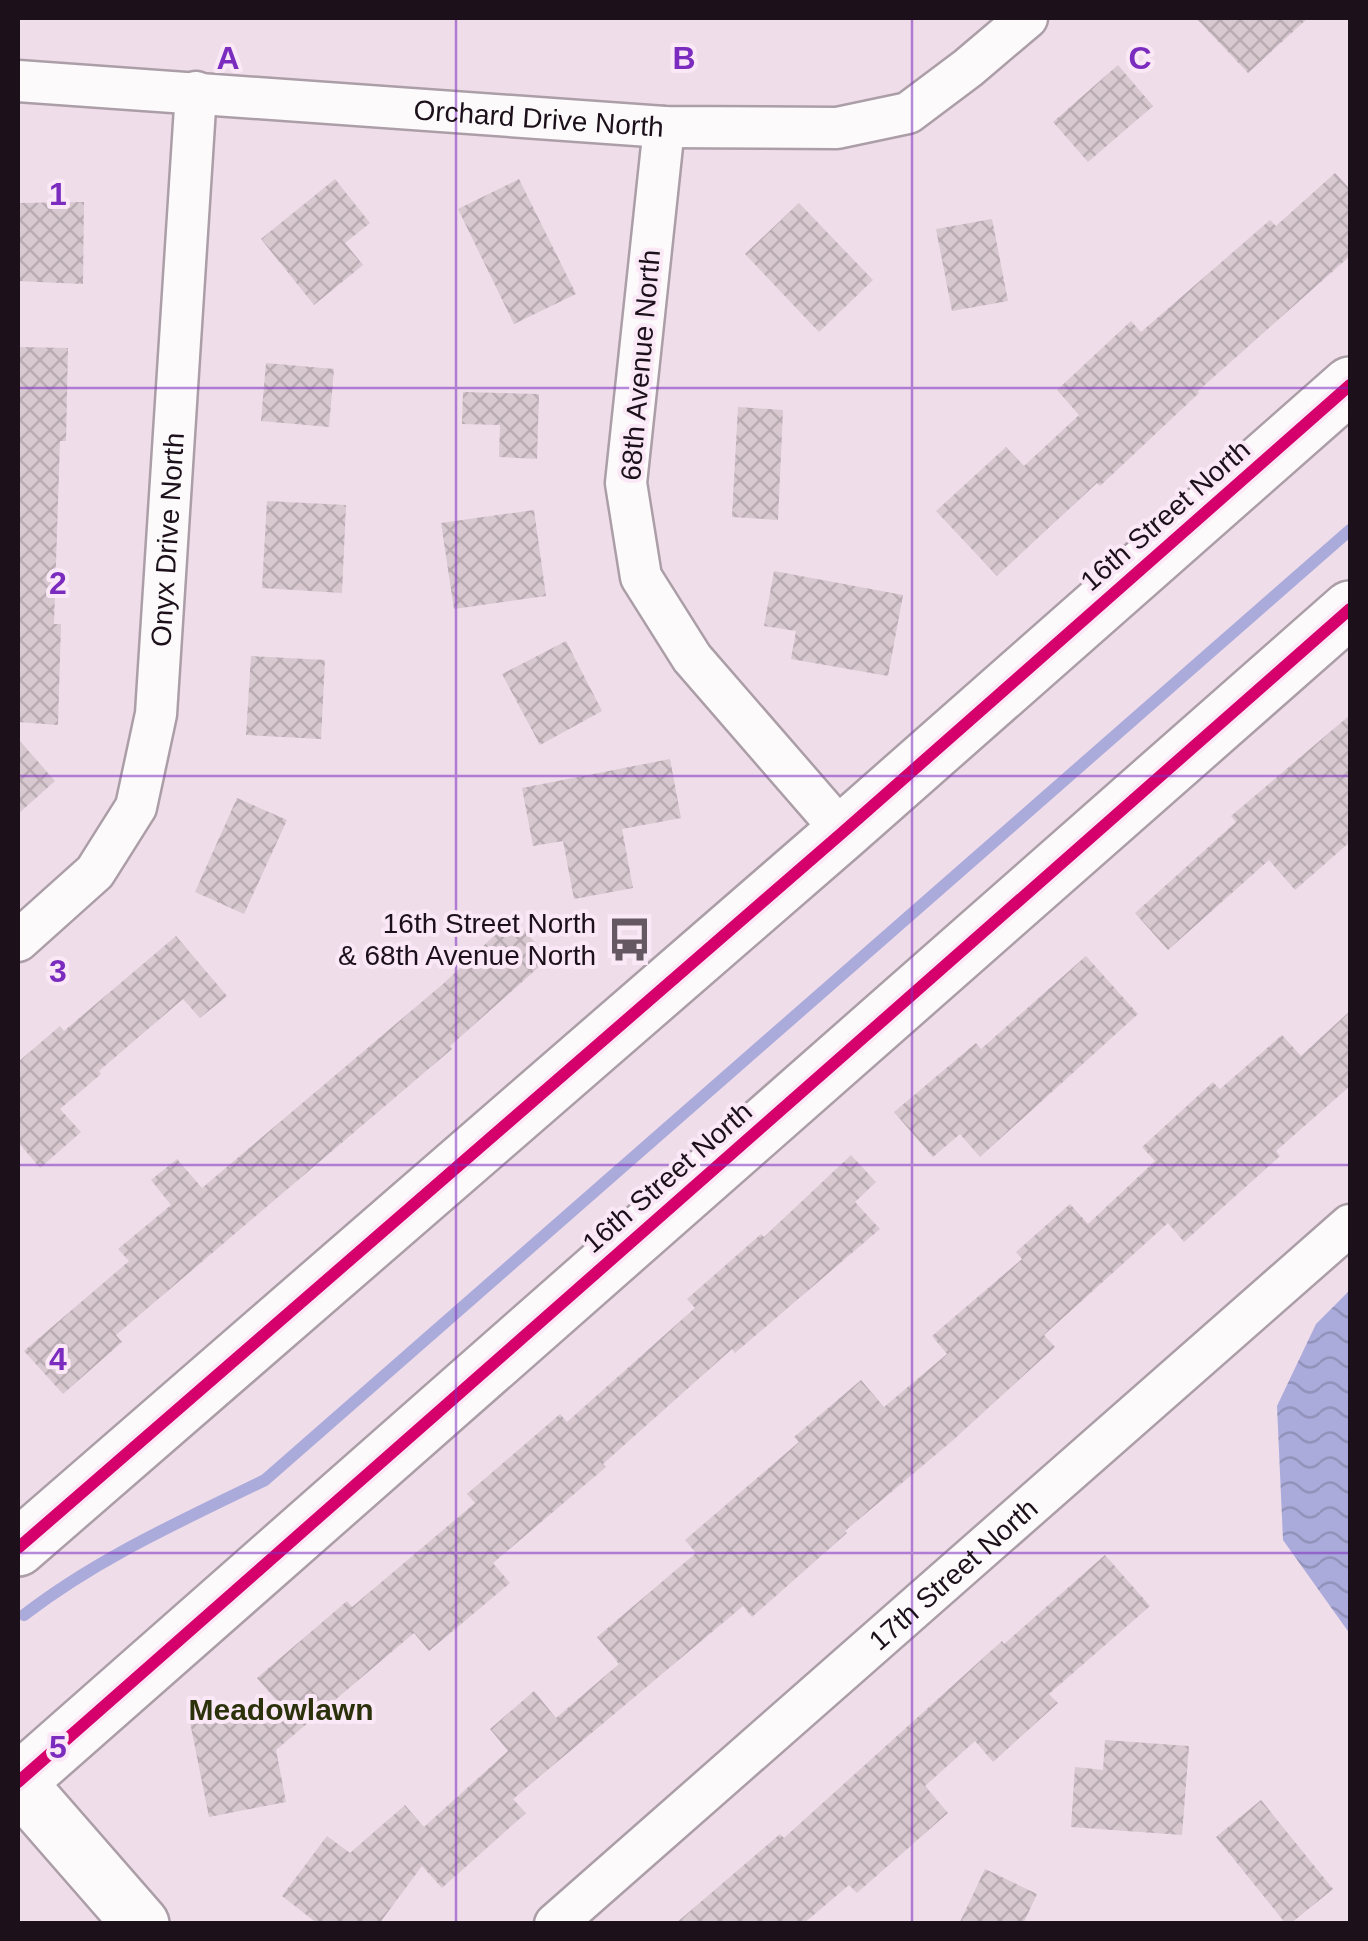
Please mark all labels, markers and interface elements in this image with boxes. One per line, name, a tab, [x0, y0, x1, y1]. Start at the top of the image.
text: A	[216, 40, 240, 76]
text: B	[672, 40, 696, 76]
text: C	[1128, 40, 1152, 76]
street label: Orchard Drive North	[413, 94, 665, 143]
text: 1	[49, 176, 67, 212]
street label: 68th Avenue North	[615, 248, 666, 482]
street label: Onyx Drive North	[145, 432, 190, 648]
street label: 16th Street North	[1075, 434, 1256, 597]
text: 2	[49, 565, 67, 601]
place label: 16th Street North & 68th Avenue North	[338, 908, 596, 971]
bus stop icon: 16th Street North & 68th Avenue North	[605, 915, 653, 963]
text: 3	[49, 953, 67, 989]
street label: 16th Street North	[577, 1096, 758, 1259]
text: 4	[49, 1341, 67, 1377]
street label: 17th Street North	[863, 1492, 1044, 1656]
district label: Meadowlawn	[188, 1693, 374, 1726]
text: 5	[49, 1729, 67, 1765]

